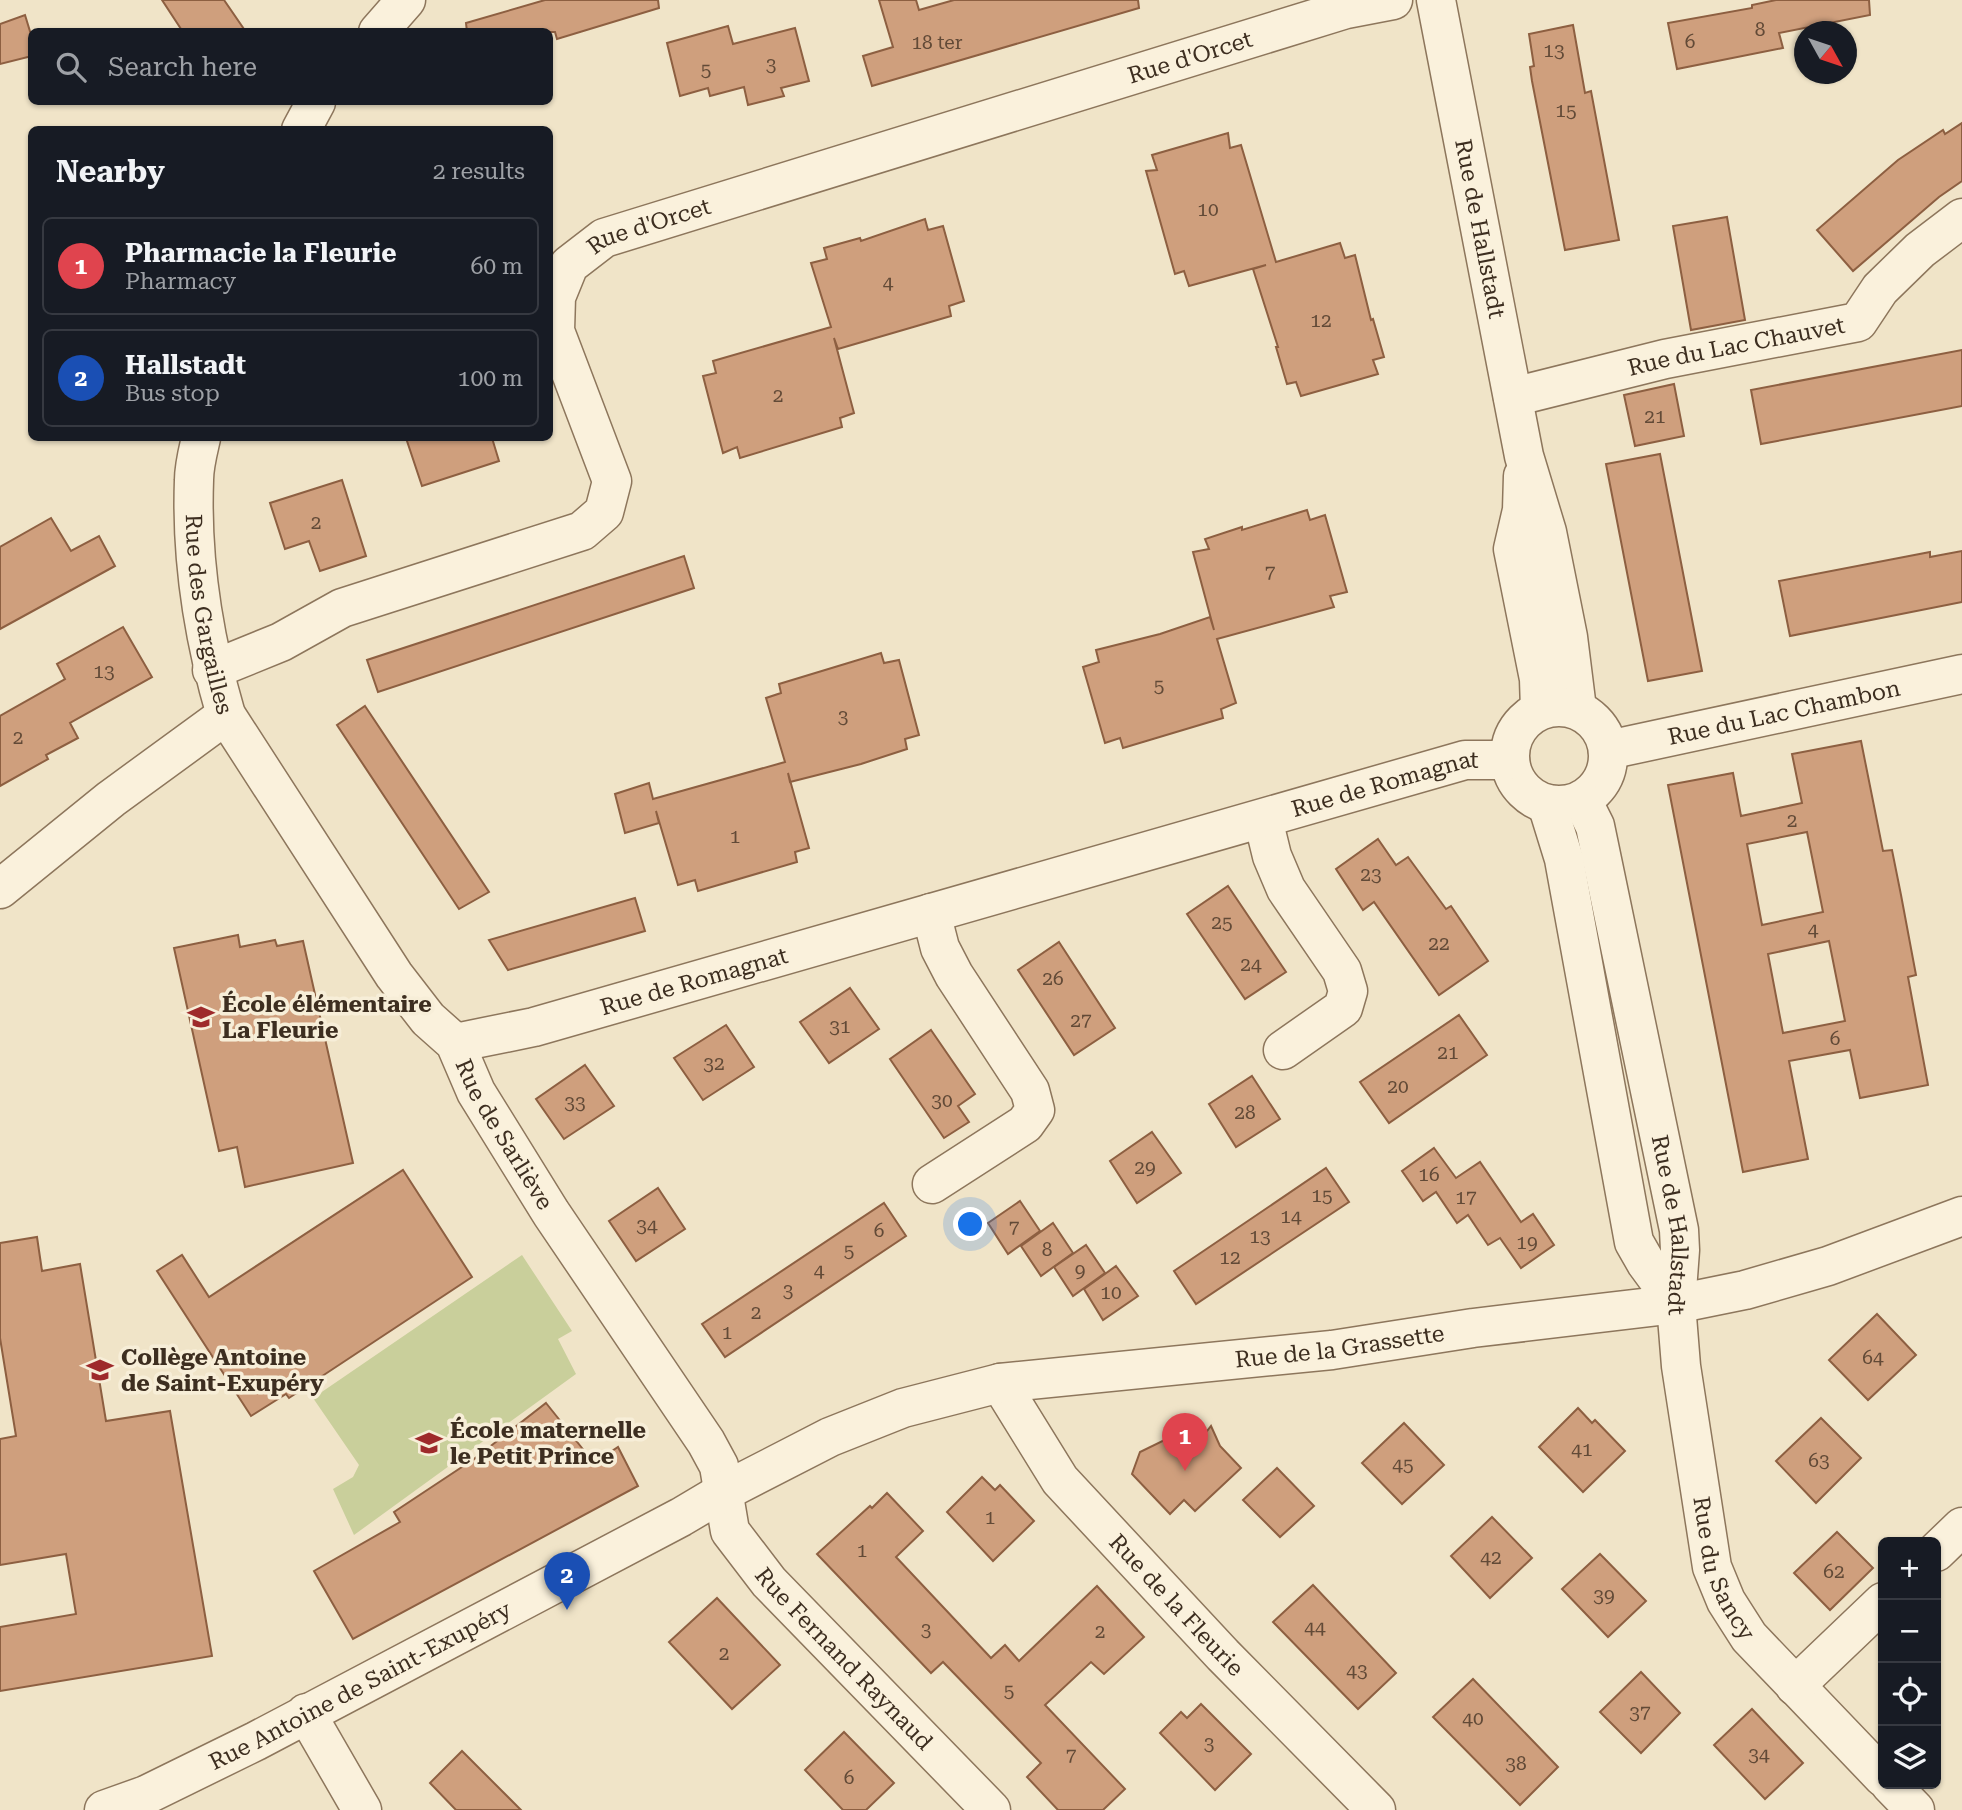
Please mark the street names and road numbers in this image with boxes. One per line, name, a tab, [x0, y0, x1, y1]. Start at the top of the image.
street label: Rue d'Orcet	[1125, 26, 1256, 90]
street label: Rue de Hallstadt	[1449, 137, 1510, 321]
street label: Rue d'Orcet	[582, 193, 714, 260]
street label: Rue du Lac Chauvet	[1625, 312, 1848, 382]
street label: Rue des Gargailles	[180, 514, 238, 717]
street label: Rue du Lac Chambon	[1665, 675, 1903, 751]
street label: Rue de Romagnat	[1288, 746, 1479, 823]
street label: Rue de Romagnat	[597, 942, 791, 1021]
street label: Rue de Sarliève	[450, 1055, 559, 1215]
street label: Rue de Hallstadt	[1646, 1133, 1693, 1317]
street label: Rue de la Grassette	[1234, 1320, 1446, 1374]
street label: Rue du Sancy	[1687, 1495, 1761, 1646]
street label: Rue de la Fleurie	[1103, 1529, 1249, 1682]
street label: Rue Fernand Raynaud	[749, 1563, 938, 1756]
street label: Rue Antoine de Saint-Exupéry	[205, 1596, 516, 1776]

